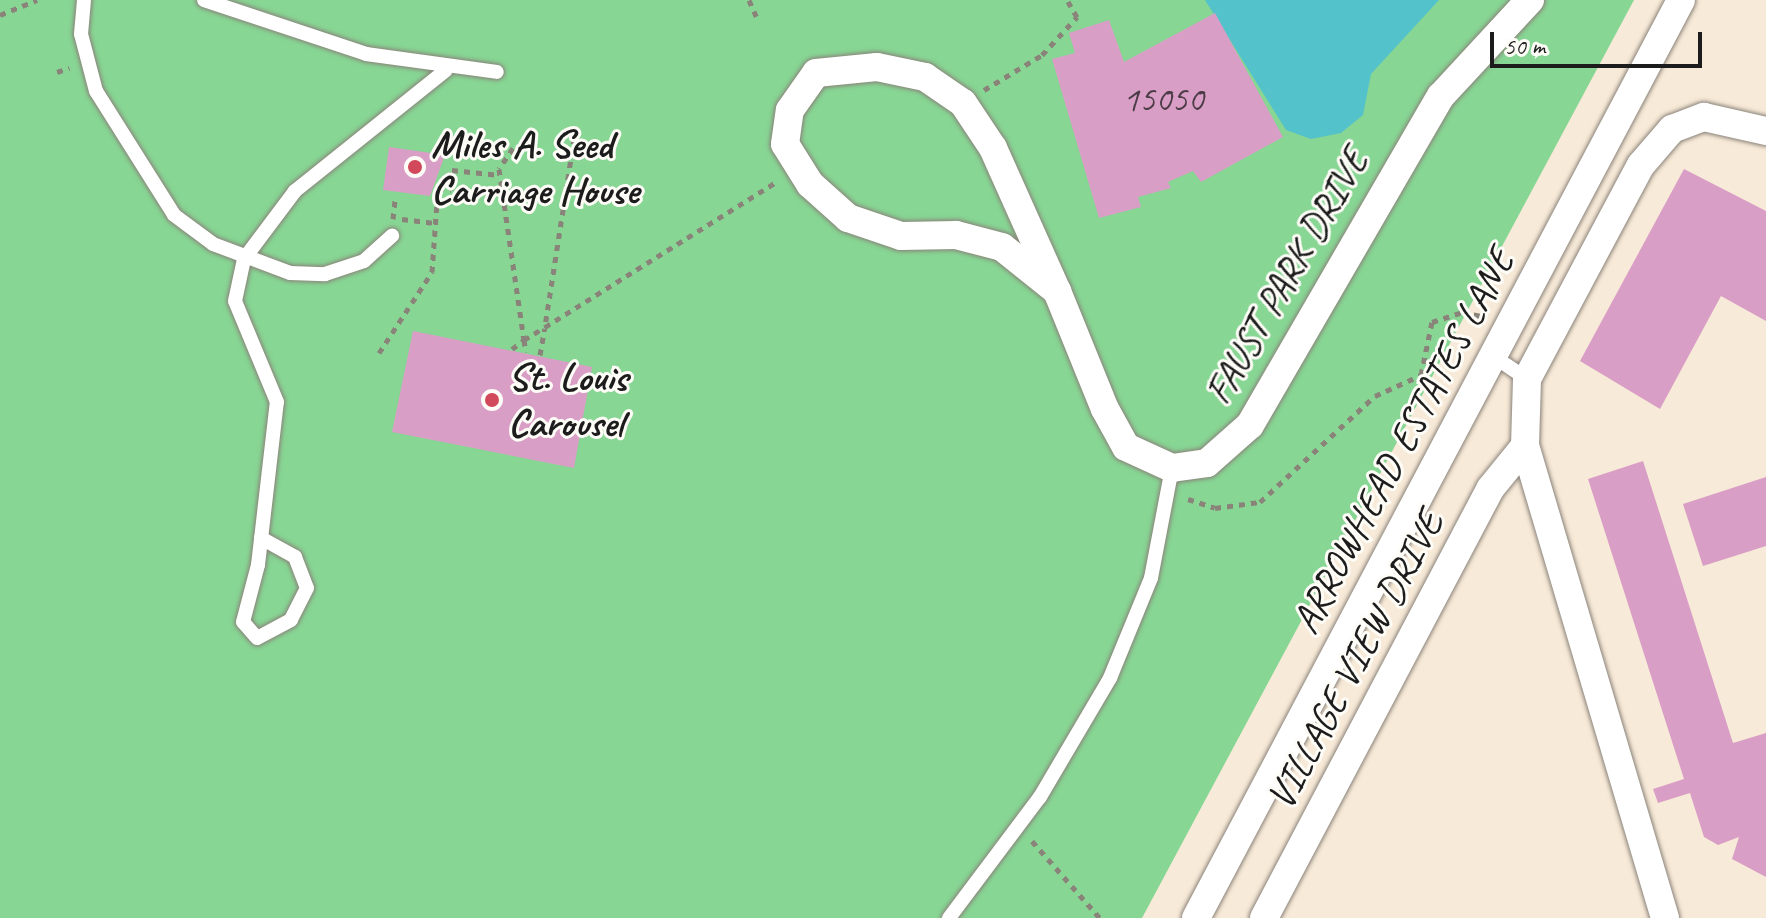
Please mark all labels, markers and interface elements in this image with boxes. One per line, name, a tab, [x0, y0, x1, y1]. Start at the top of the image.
scale bar	[1494, 16, 1706, 66]
text: 50 m	[1504, 31, 1545, 61]
house number: 15050	[1123, 78, 1203, 122]
place label: Miles A. Seed Carriage House	[431, 120, 639, 214]
street label: FAUST PARK DRIVE	[1193, 140, 1379, 412]
marker: Miles A. Seed Carriage House	[406, 158, 424, 176]
street label: ARROWHEAD ESTATES LANE	[1281, 241, 1525, 641]
place label: St. Louis Carousel	[508, 353, 628, 447]
marker: St. Louis Carousel	[483, 391, 501, 409]
street label: VILLAGE VIEW DRIVE	[1256, 502, 1454, 818]

